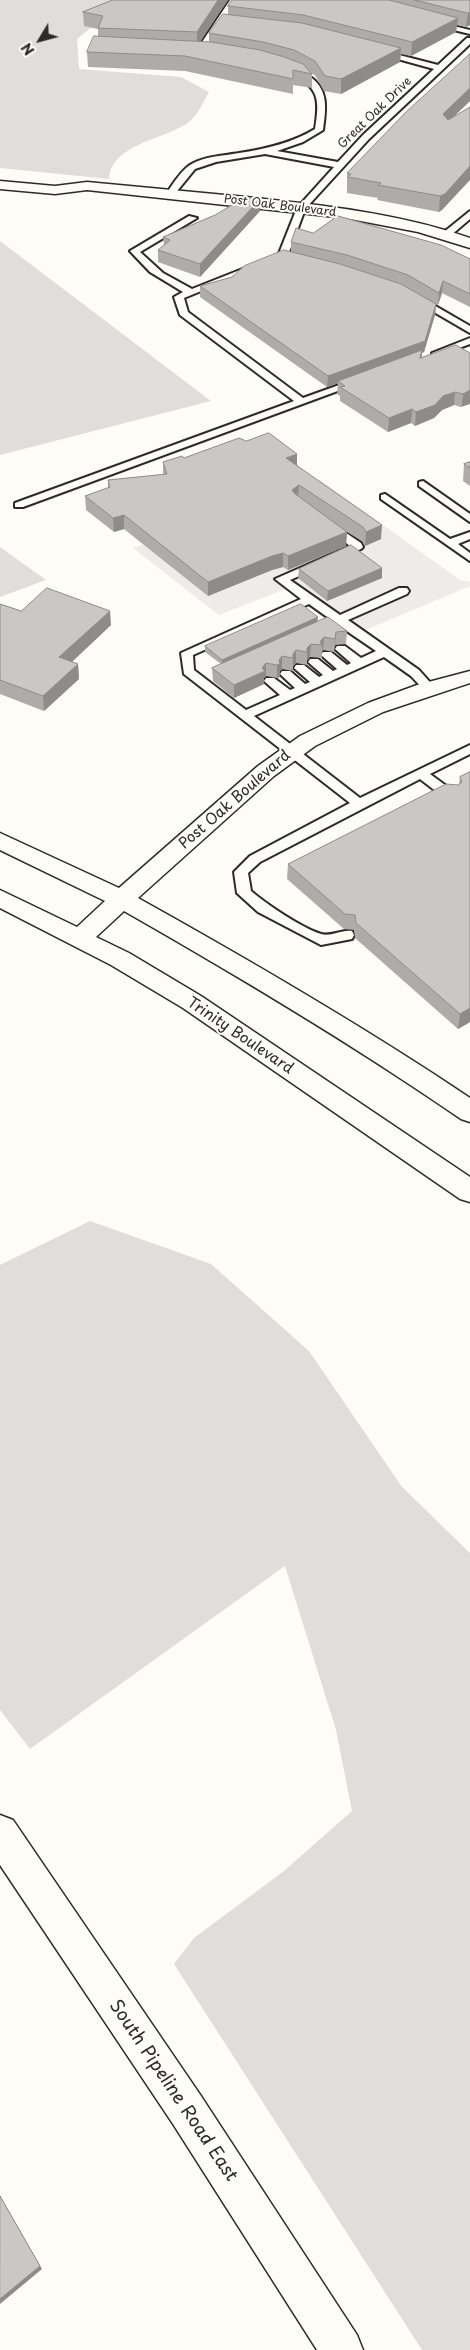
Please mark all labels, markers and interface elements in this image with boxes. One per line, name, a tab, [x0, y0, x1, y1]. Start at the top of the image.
north arrow	[15, 15, 65, 65]
text: N	[16, 39, 39, 60]
street label: Great Oak Drive	[335, 74, 415, 152]
street label: Post Oak Boulevard	[223, 192, 337, 220]
street label: Post Oak Boulevard	[176, 747, 294, 853]
street label: Trinity Boulevard	[184, 994, 296, 1078]
street label: South Pipeline Road East	[104, 1996, 242, 2186]

